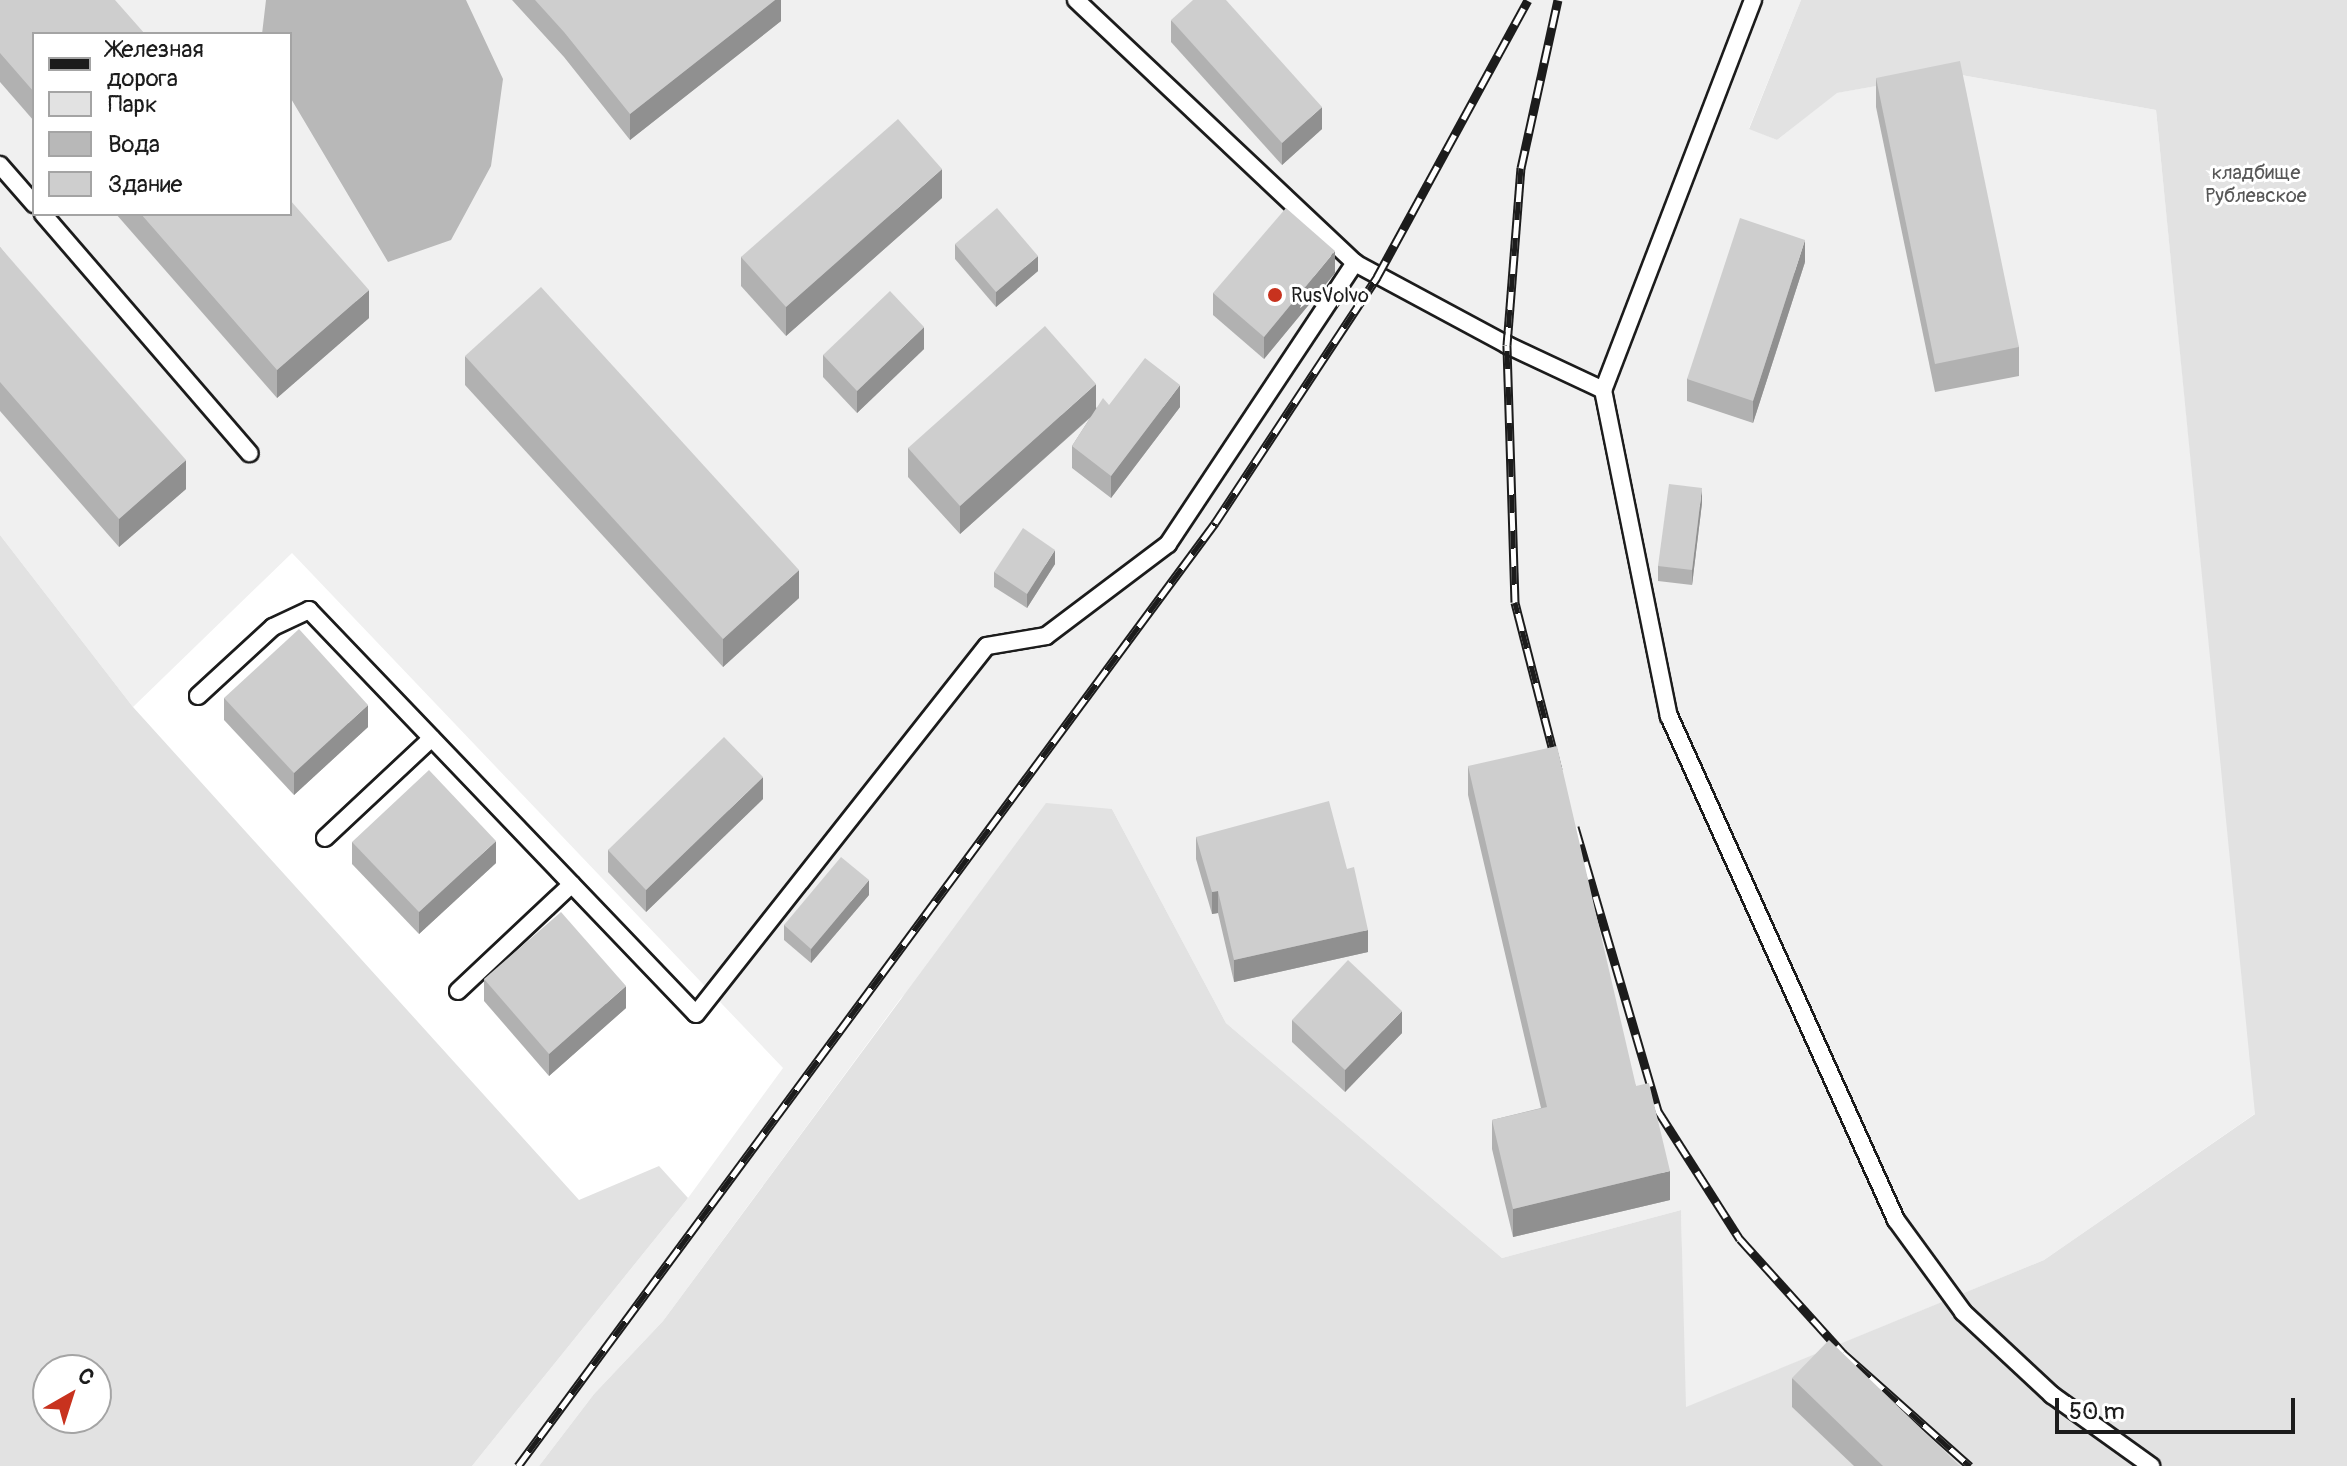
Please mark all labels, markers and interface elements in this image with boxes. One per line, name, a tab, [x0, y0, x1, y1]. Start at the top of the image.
legend	[32, 32, 292, 216]
text: Железная дорога	[107, 35, 204, 93]
text: Парк	[108, 90, 157, 119]
text: Вода	[108, 130, 160, 159]
park label: кладбище Рублевское	[2205, 161, 2307, 208]
text: Здание	[108, 170, 182, 199]
place label: RusVolvo	[1291, 283, 1369, 307]
marker: RusVolvo	[1266, 286, 1284, 304]
north arrow	[32, 1354, 112, 1434]
text: С	[72, 1362, 100, 1392]
scale bar	[2059, 1382, 2299, 1432]
text: 50 m	[2069, 1397, 2125, 1426]

